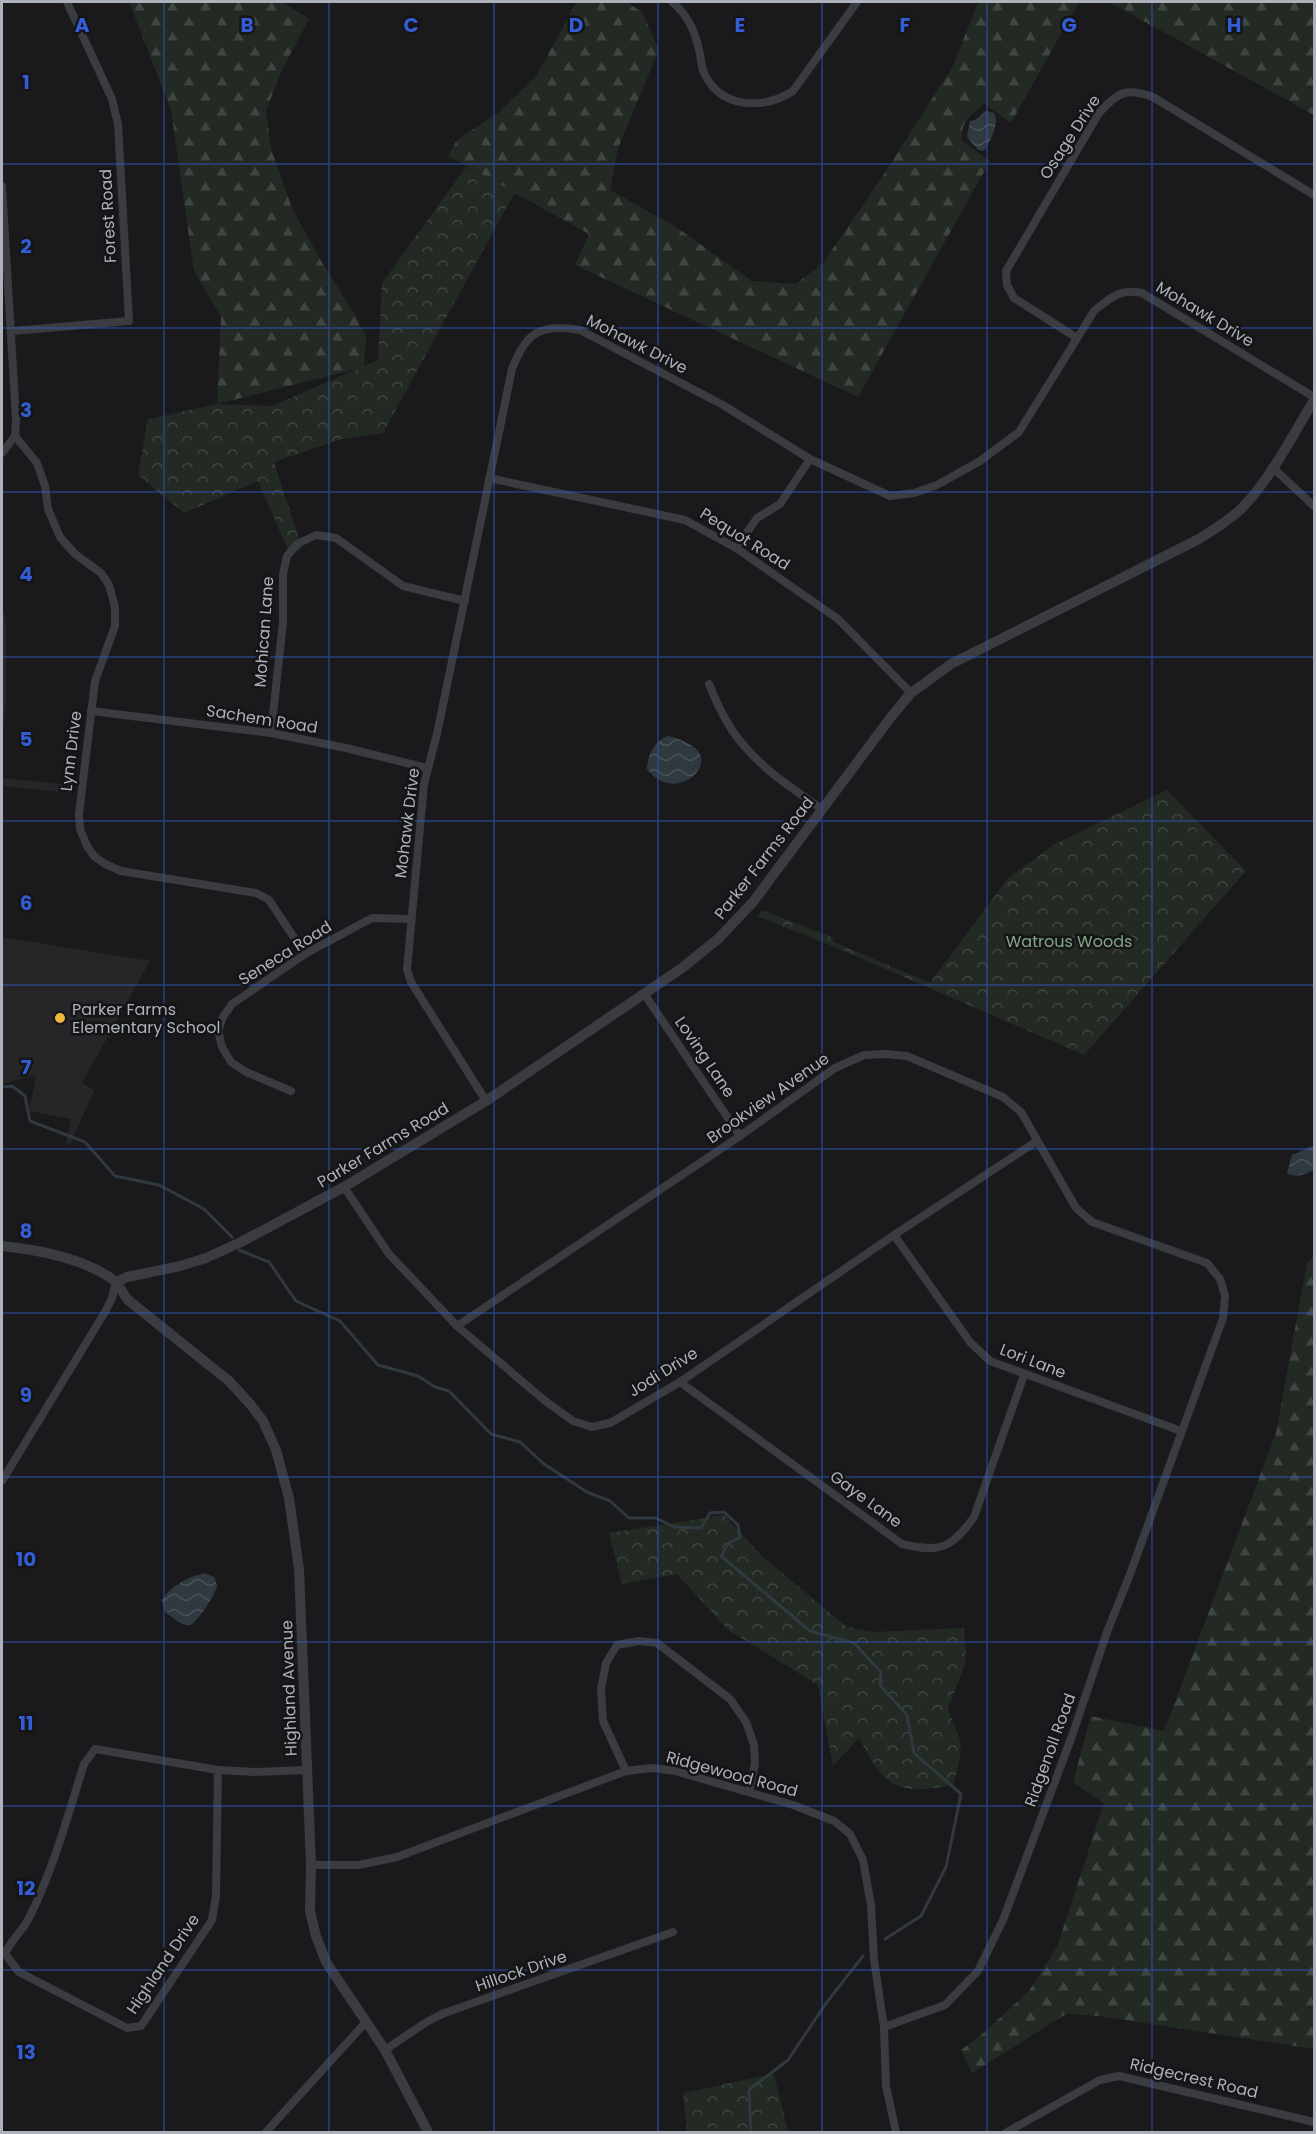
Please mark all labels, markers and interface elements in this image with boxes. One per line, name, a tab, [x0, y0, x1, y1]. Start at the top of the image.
text: A	[75, 11, 90, 39]
text: B	[240, 11, 254, 39]
text: C	[403, 11, 419, 39]
text: D	[569, 11, 583, 39]
text: E	[735, 11, 745, 39]
text: F	[900, 11, 911, 39]
text: G	[1061, 11, 1077, 39]
text: H	[1227, 11, 1241, 39]
text: 1	[22, 68, 30, 96]
street label: Osage Drive	[1034, 90, 1106, 184]
street label: Forest Road	[94, 168, 122, 264]
text: 2	[20, 232, 32, 260]
street label: Mohawk Drive	[1152, 276, 1258, 352]
street label: Mohawk Drive	[582, 309, 692, 379]
text: 3	[20, 396, 32, 424]
street label: Pequot Road	[696, 502, 794, 576]
text: 4	[19, 560, 33, 588]
street label: Mohican Lane	[249, 576, 279, 688]
street label: Sachem Road	[205, 699, 319, 739]
street label: Lynn Drive	[55, 709, 87, 792]
text: 5	[20, 725, 33, 753]
street label: Mohawk Drive	[389, 767, 425, 879]
street label: Parker Farms Road	[709, 792, 819, 924]
text: 6	[20, 889, 32, 917]
street label: Seneca Road	[234, 915, 336, 991]
park label: Watrous Woods	[1006, 930, 1132, 953]
place label: Parker Farms Elementary School	[72, 998, 220, 1039]
marker: Parker Farms Elementary School	[53, 1011, 67, 1025]
street label: Loving Lane	[669, 1012, 741, 1102]
street label: Brookview Avenue	[702, 1047, 834, 1149]
text: 7	[21, 1053, 32, 1081]
street label: Parker Farms Road	[313, 1097, 453, 1193]
text: 8	[20, 1217, 32, 1245]
street label: Lori Lane	[997, 1338, 1070, 1384]
street label: Jodi Drive	[624, 1342, 702, 1402]
text: 9	[20, 1381, 32, 1409]
street label: Gaye Lane	[825, 1465, 907, 1533]
text: 10	[16, 1545, 36, 1573]
street label: Highland Avenue	[275, 1619, 303, 1756]
street label: Ridgenoll Road	[1019, 1690, 1081, 1810]
text: 11	[18, 1709, 34, 1737]
street label: Ridgewood Road	[664, 1745, 800, 1803]
text: 12	[17, 1874, 35, 1902]
street label: Highland Drive	[121, 1909, 205, 2019]
street label: Hillock Drive	[472, 1945, 570, 1997]
text: 13	[16, 2038, 36, 2066]
street label: Ridgecrest Road	[1128, 2052, 1260, 2104]

